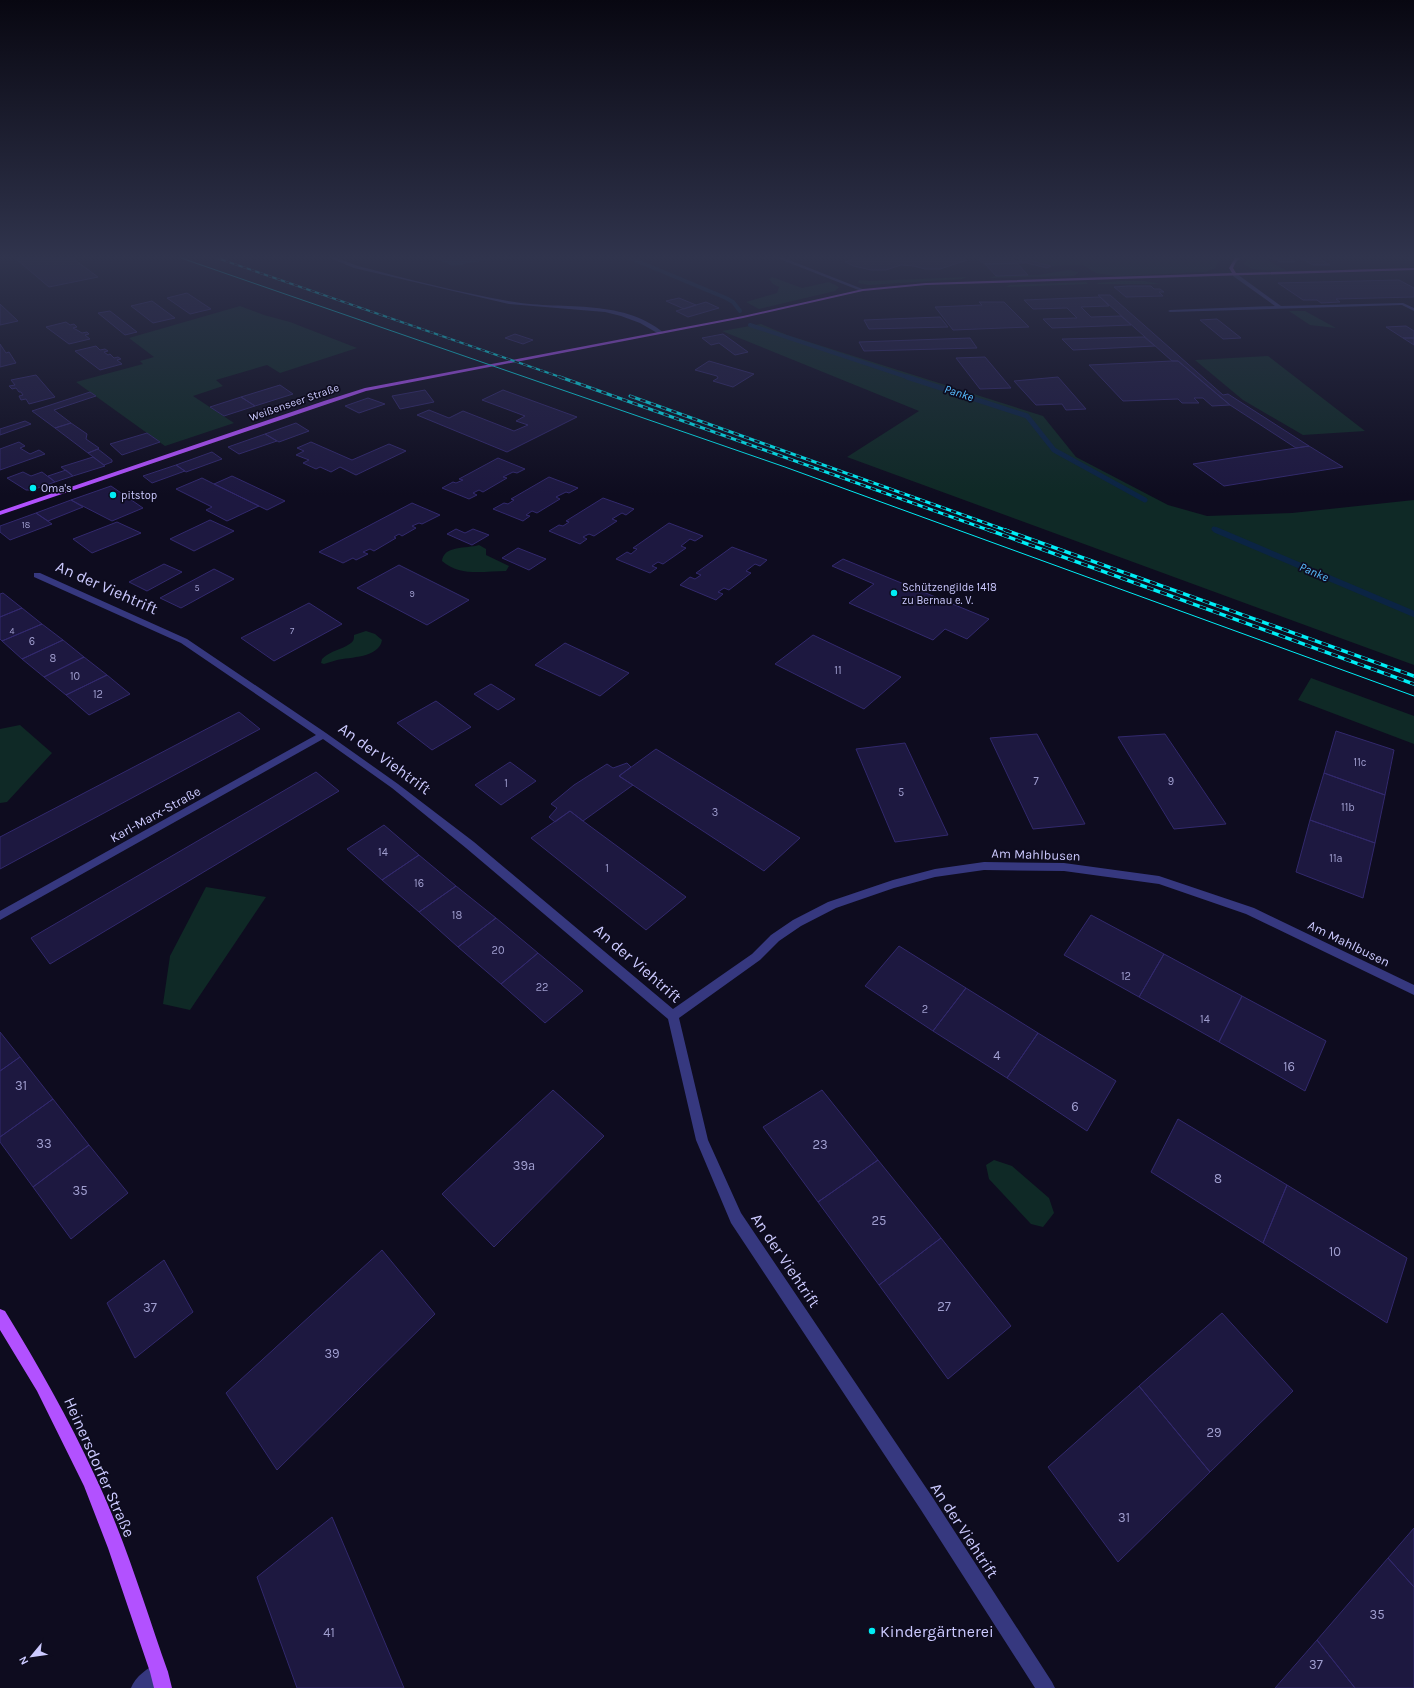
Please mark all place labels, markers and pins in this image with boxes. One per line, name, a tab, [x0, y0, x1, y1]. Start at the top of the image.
place label: Oma's	[41, 482, 72, 495]
marker: Oma's	[28, 483, 38, 493]
place label: pitstop	[121, 489, 157, 502]
marker: pitstop	[108, 490, 118, 500]
place label: Schützengilde 1418 zu Bernau e. V.	[902, 581, 997, 607]
marker: Schützengilde 1418 zu Bernau e. V.	[889, 588, 899, 598]
place label: Kindergärtnerei	[880, 1622, 994, 1641]
marker: Kindergärtnerei	[867, 1626, 877, 1636]

